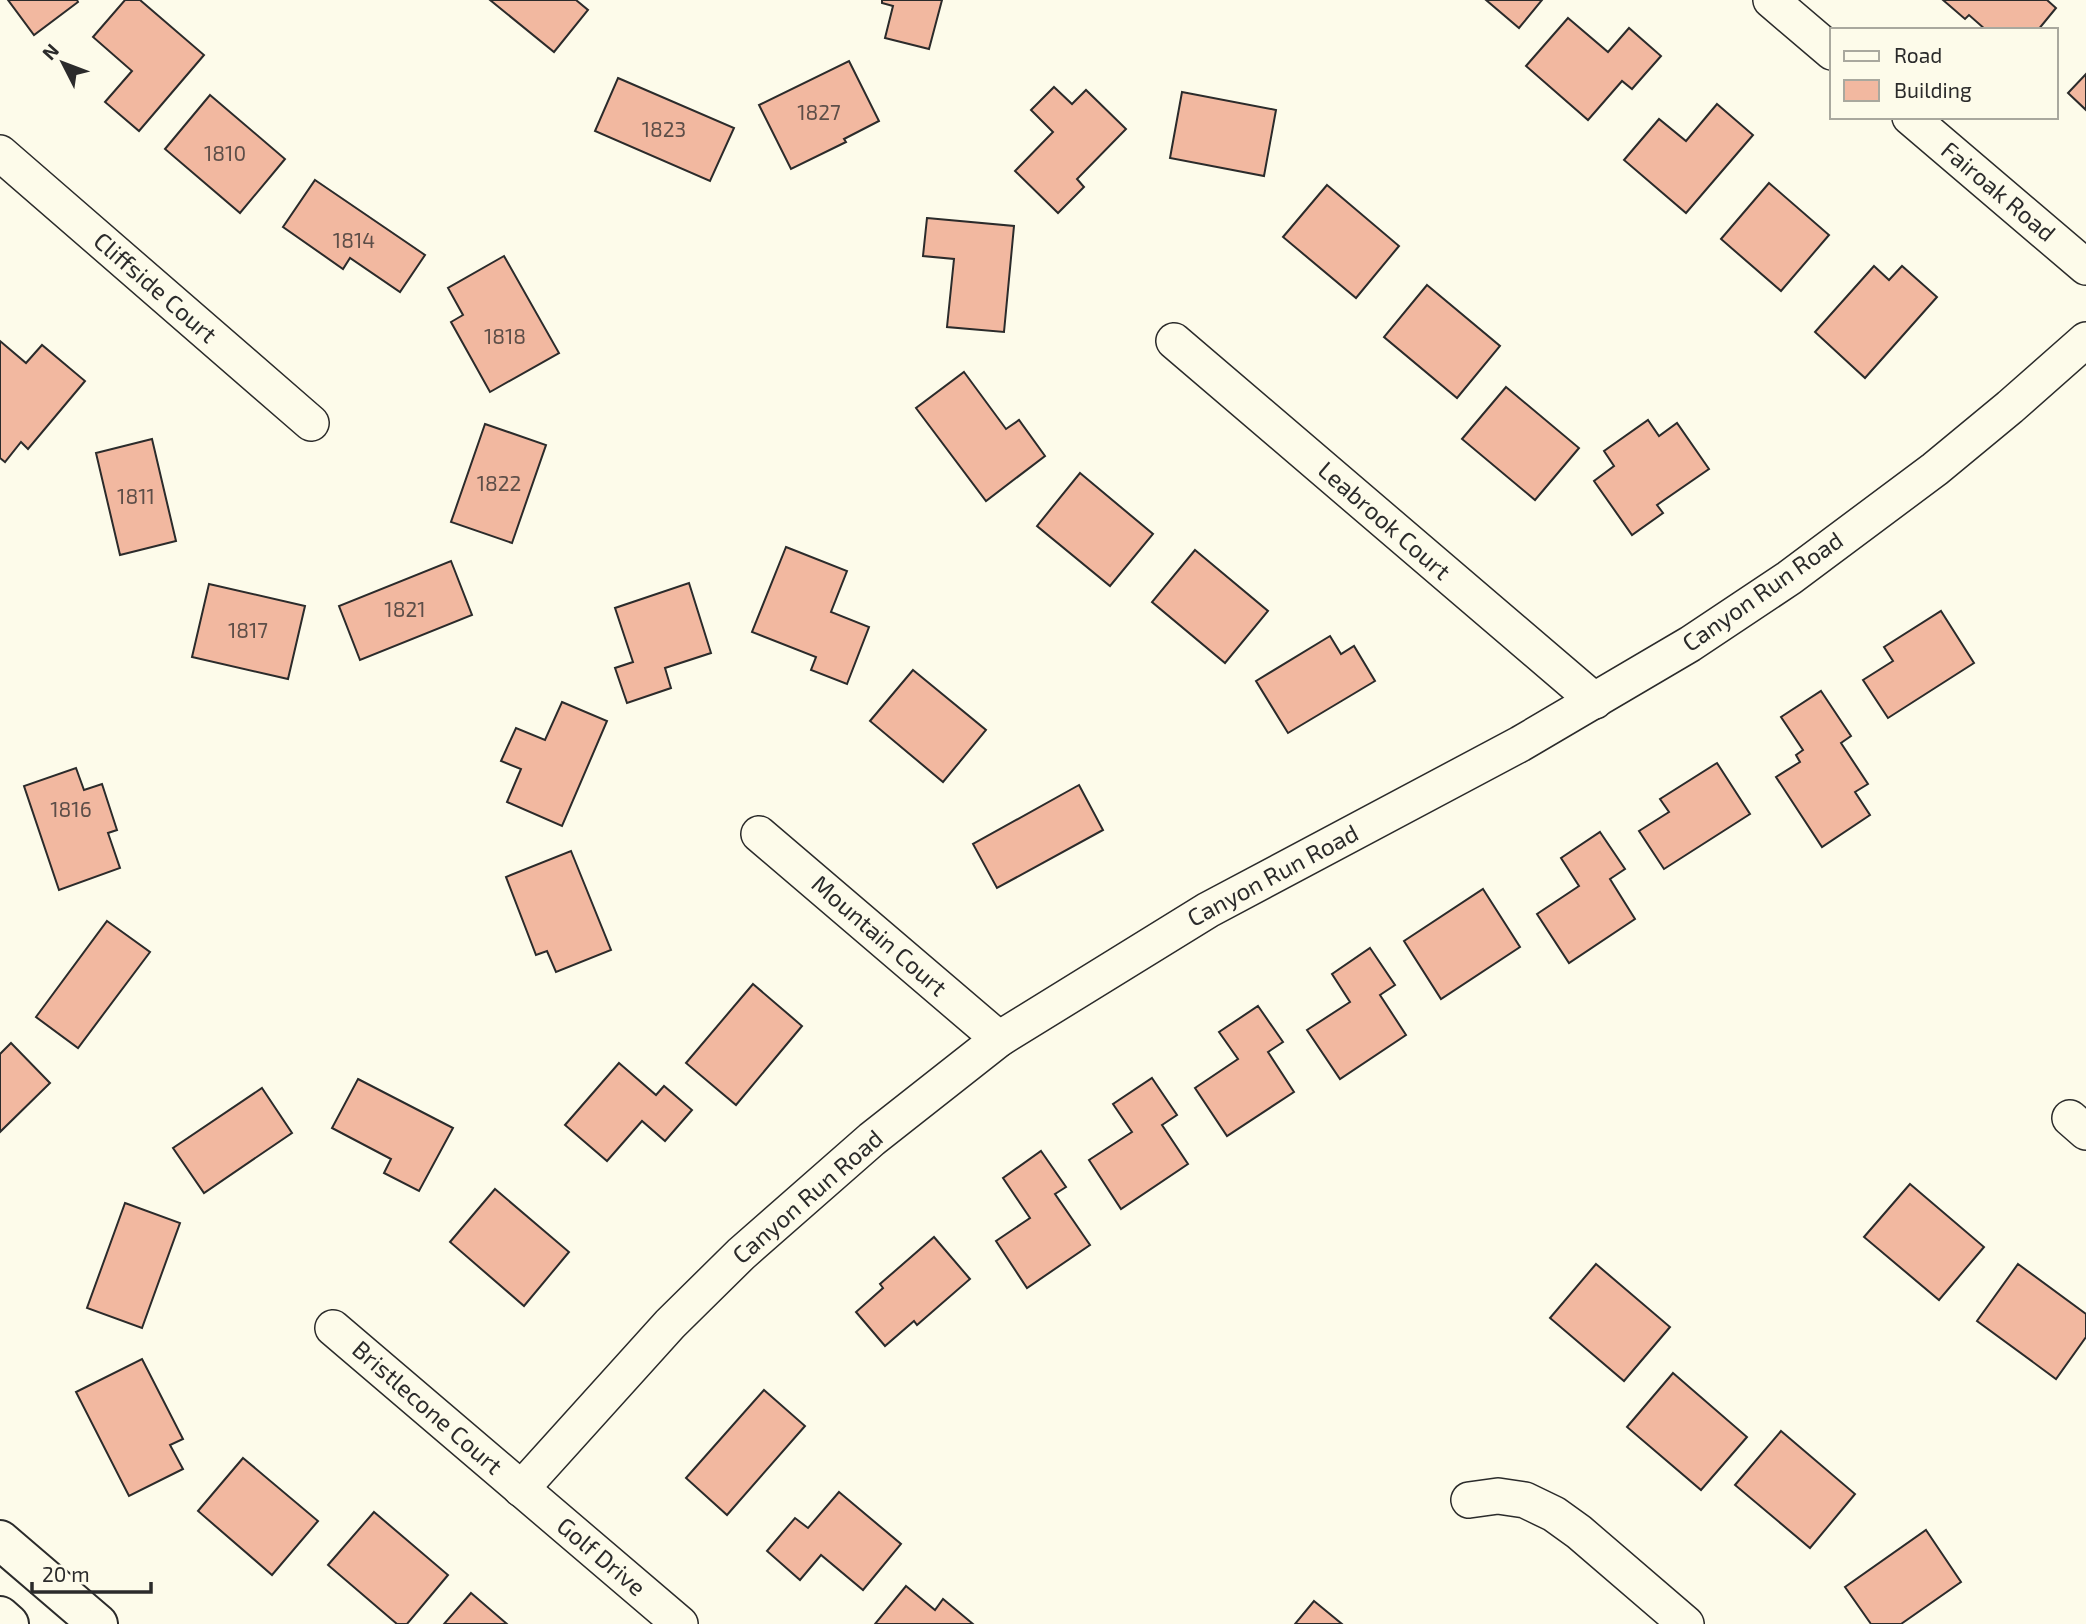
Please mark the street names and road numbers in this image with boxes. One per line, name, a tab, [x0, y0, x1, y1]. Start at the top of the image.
street label: Fairoak Road	[1936, 135, 2062, 247]
street label: Cliffside Court	[88, 225, 224, 348]
street label: Leabrook Court	[1313, 455, 1457, 585]
street label: Canyon Run Road	[1676, 525, 1848, 657]
street label: Canyon Run Road	[1182, 817, 1363, 932]
street label: Mountain Court	[806, 868, 954, 1001]
street label: Canyon Run Road	[726, 1123, 888, 1269]
street label: Bristlecone Court	[347, 1334, 509, 1480]
street label: Golf Drive	[552, 1510, 652, 1601]

